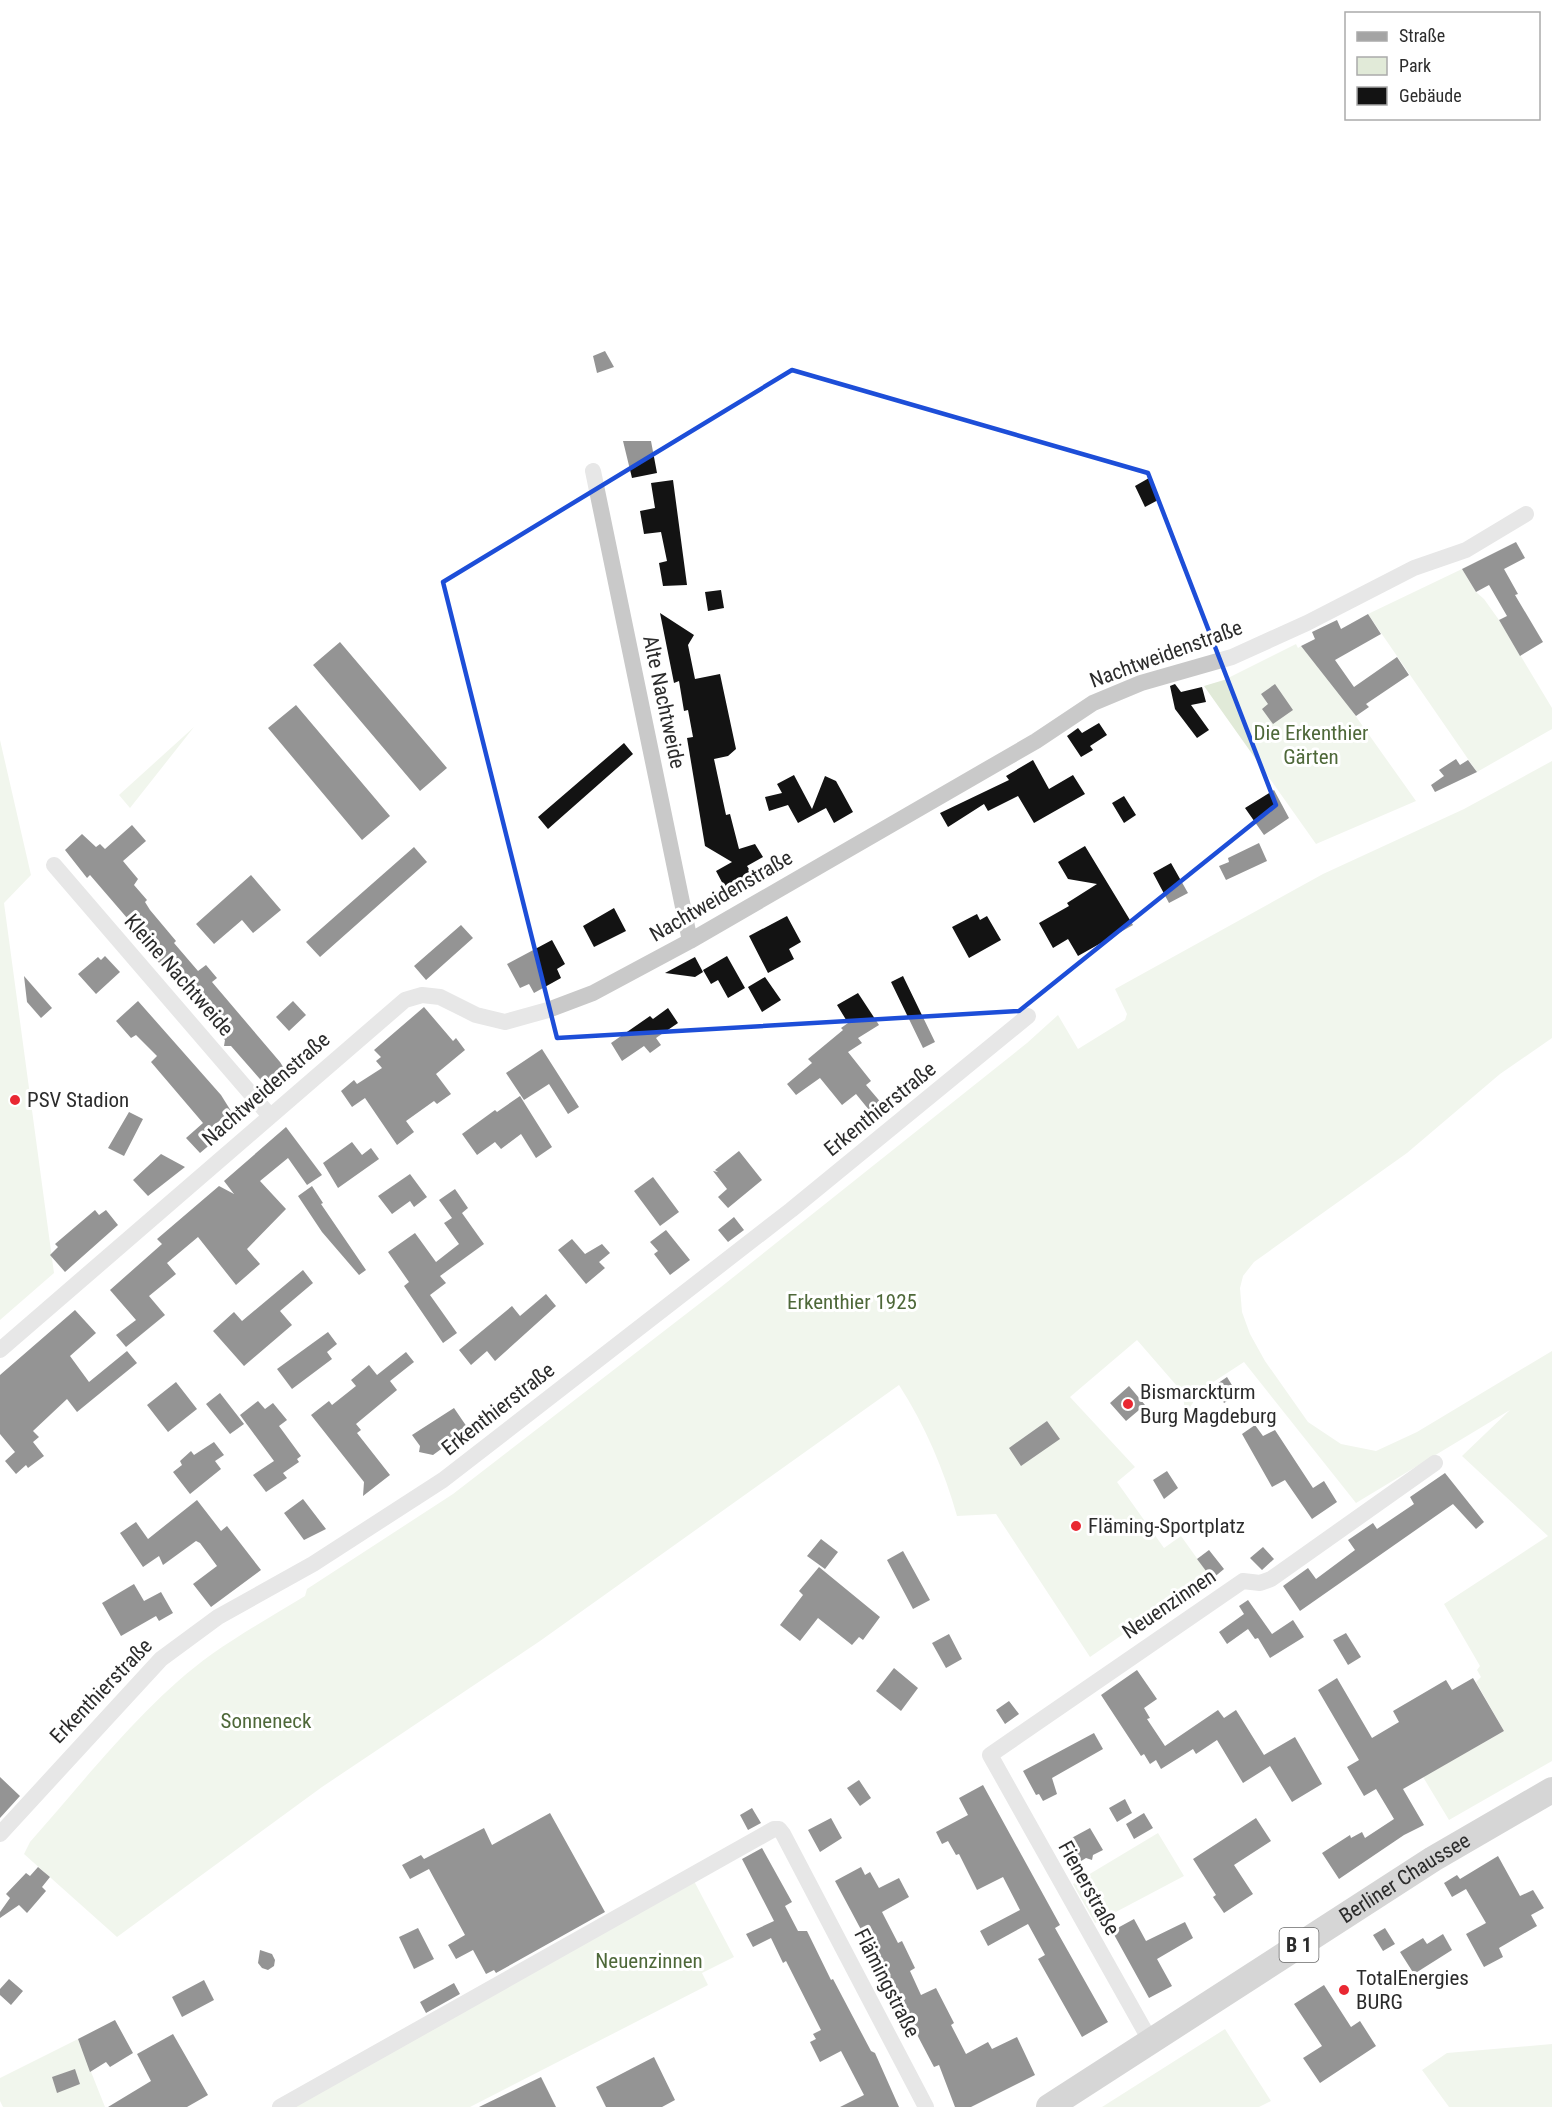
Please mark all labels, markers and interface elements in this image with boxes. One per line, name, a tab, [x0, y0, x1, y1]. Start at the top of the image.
legend	[1345, 12, 1540, 120]
text: Straße	[1399, 25, 1445, 46]
text: Park	[1399, 55, 1431, 76]
text: Gebäude	[1399, 85, 1462, 106]
street label: Nachtweidenstraße	[1086, 615, 1246, 693]
street label: Alte Nachtweide	[638, 633, 690, 771]
park label: Die Erkenthier Gärten	[1254, 721, 1369, 769]
street label: Nachtweidenstraße	[645, 845, 797, 947]
street label: Kleine Nachtweide	[120, 909, 238, 1041]
street label: Nachtweidenstraße	[198, 1027, 335, 1151]
street label: Erkenthierstraße	[820, 1057, 941, 1161]
place label: PSV Stadion	[27, 1088, 129, 1112]
marker: PSV Stadion	[8, 1093, 22, 1107]
park label: Erkenthier 1925	[787, 1290, 917, 1314]
street label: Erkenthierstraße	[437, 1358, 559, 1460]
place label: Bismarckturm Burg Magdeburg	[1140, 1380, 1277, 1428]
marker: Bismarckturm Burg Magdeburg	[1121, 1397, 1135, 1411]
place label: Fläming-Sportplatz	[1088, 1514, 1245, 1538]
marker: Fläming-Sportplatz	[1069, 1519, 1083, 1533]
street label: Neuenzinnen	[1118, 1564, 1220, 1644]
street label: Erkenthierstraße	[45, 1634, 157, 1748]
park label: Sonneneck	[221, 1709, 312, 1733]
street label: Berliner Chaussee	[1335, 1828, 1474, 1928]
street label: Fienerstraße	[1053, 1837, 1125, 1939]
street label: Flämingstraße	[849, 1925, 925, 2042]
road number: B 1	[1280, 1928, 1318, 1962]
park label: Neuenzinnen	[595, 1949, 703, 1973]
place label: TotalEnergies BURG	[1356, 1966, 1469, 2014]
marker: TotalEnergies BURG	[1337, 1983, 1351, 1997]

